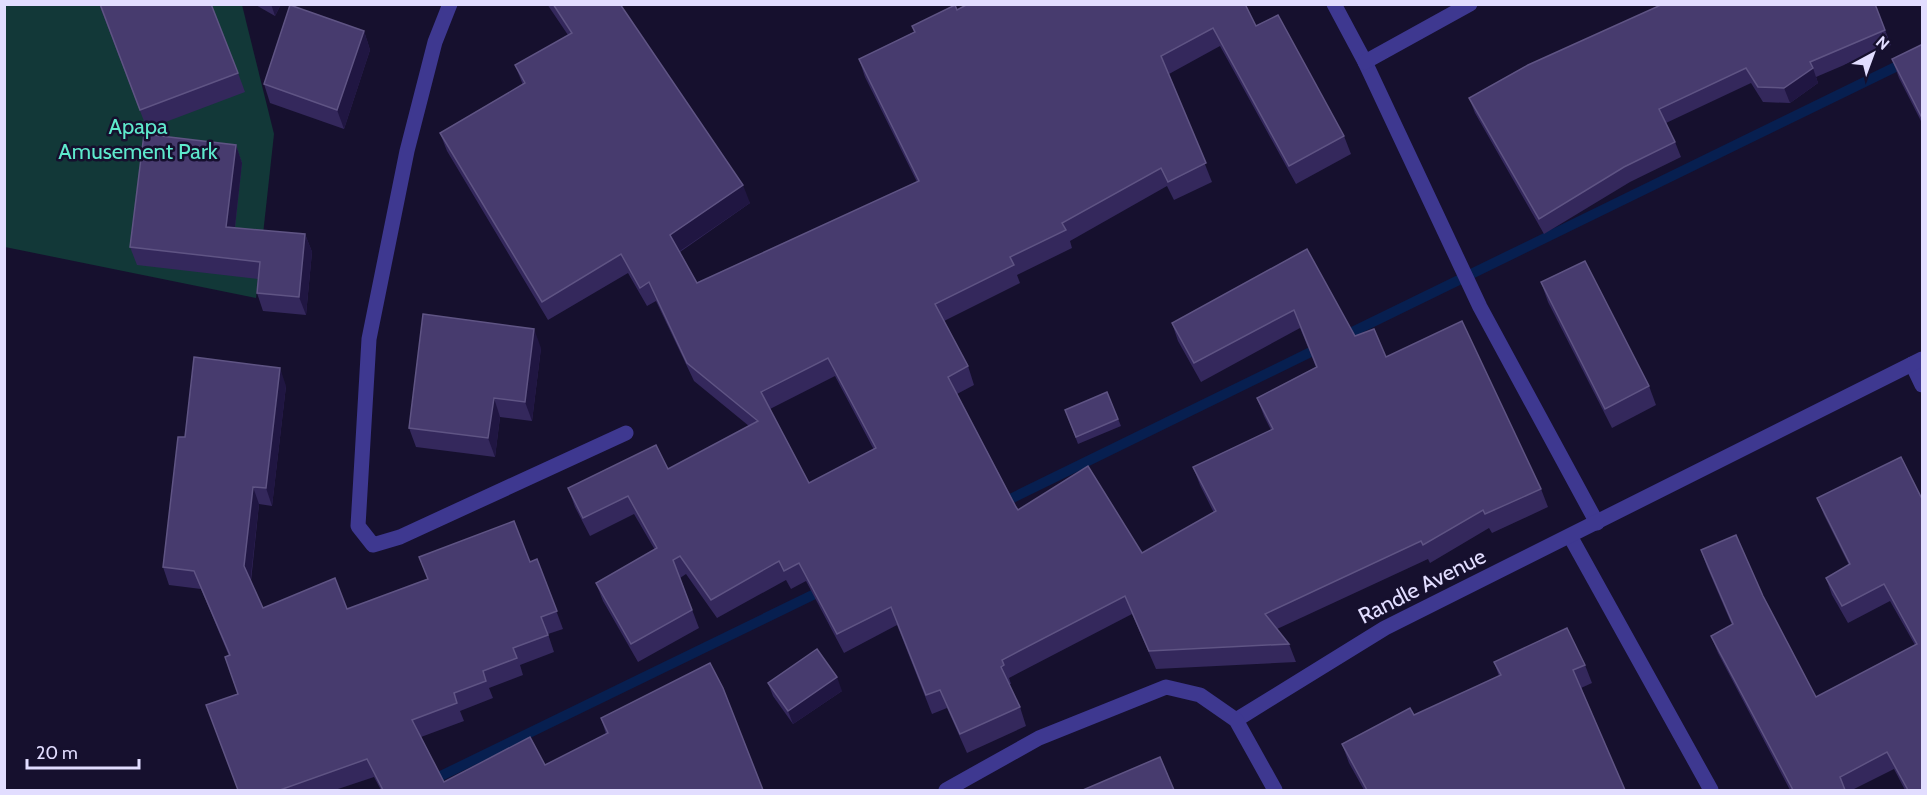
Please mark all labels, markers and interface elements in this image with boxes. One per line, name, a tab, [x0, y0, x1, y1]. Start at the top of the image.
north arrow	[1843, 24, 1903, 84]
text: N	[1872, 32, 1893, 54]
park label: Apapa Amusement Park	[58, 113, 218, 165]
street label: Randle Avenue	[1354, 542, 1490, 630]
scale bar	[27, 732, 140, 770]
text: 20 m	[36, 742, 78, 764]

